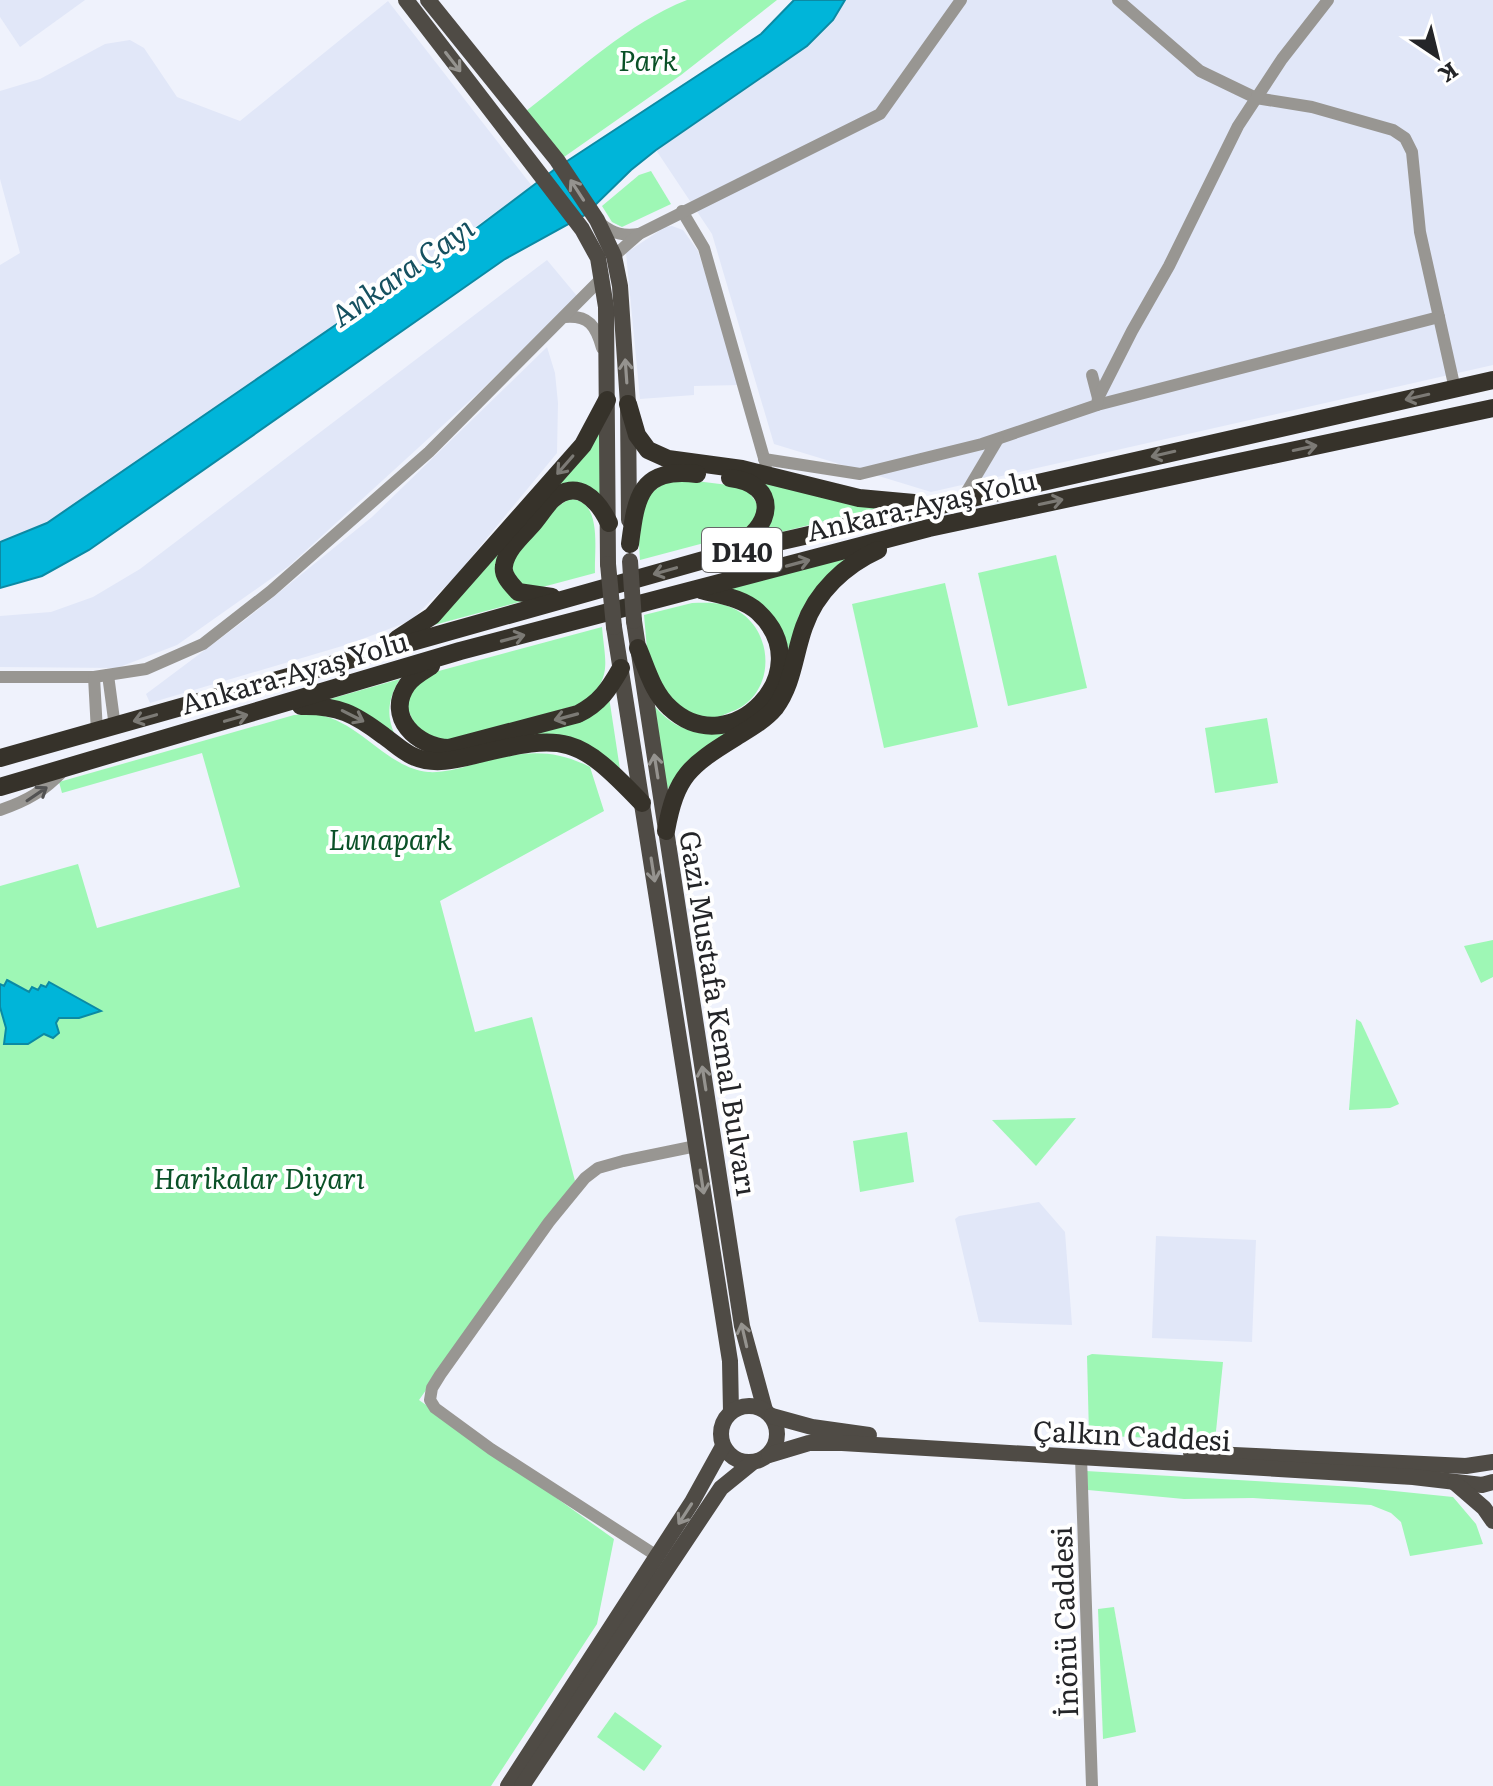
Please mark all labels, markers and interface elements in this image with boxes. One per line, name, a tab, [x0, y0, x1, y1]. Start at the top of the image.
north arrow	[1397, 16, 1477, 96]
park label: Park	[618, 38, 678, 80]
one-way arrow	[445, 51, 462, 72]
text: K	[1432, 55, 1466, 93]
one-way arrow	[569, 179, 585, 202]
water label: Ankara Çayı	[320, 204, 482, 336]
one-way arrow	[618, 358, 633, 385]
one-way arrow	[1405, 390, 1430, 405]
one-way arrow	[1292, 440, 1317, 455]
one-way arrow	[1151, 447, 1176, 462]
one-way arrow	[557, 454, 575, 474]
street label: Ankara-Ayaş Yolu	[802, 457, 1040, 551]
one-way arrow	[1037, 494, 1063, 509]
road number: D140	[702, 528, 782, 572]
one-way arrow	[784, 554, 810, 569]
one-way arrow	[652, 564, 678, 579]
street label: Ankara-Ayaş Yolu	[175, 618, 413, 724]
one-way arrow	[499, 629, 525, 644]
one-way arrow	[341, 709, 365, 724]
one-way arrow	[223, 710, 249, 725]
one-way arrow	[553, 711, 579, 726]
one-way arrow	[133, 712, 159, 727]
one-way arrow	[648, 754, 663, 779]
one-way arrow	[26, 786, 48, 802]
park label: Lunapark	[328, 817, 452, 859]
street label: Gazi Mustafa Kemal Bulvarı	[670, 827, 770, 1199]
one-way arrow	[646, 857, 661, 882]
one-way arrow	[696, 1066, 711, 1091]
park label: Harikalar Diyarı	[153, 1156, 365, 1198]
one-way arrow	[695, 1169, 710, 1194]
one-way arrow	[736, 1323, 751, 1348]
street label: Çalkın Caddesi	[1032, 1408, 1232, 1460]
one-way arrow	[676, 1502, 692, 1525]
street label: İnönü Caddesi	[1039, 1526, 1087, 1718]

